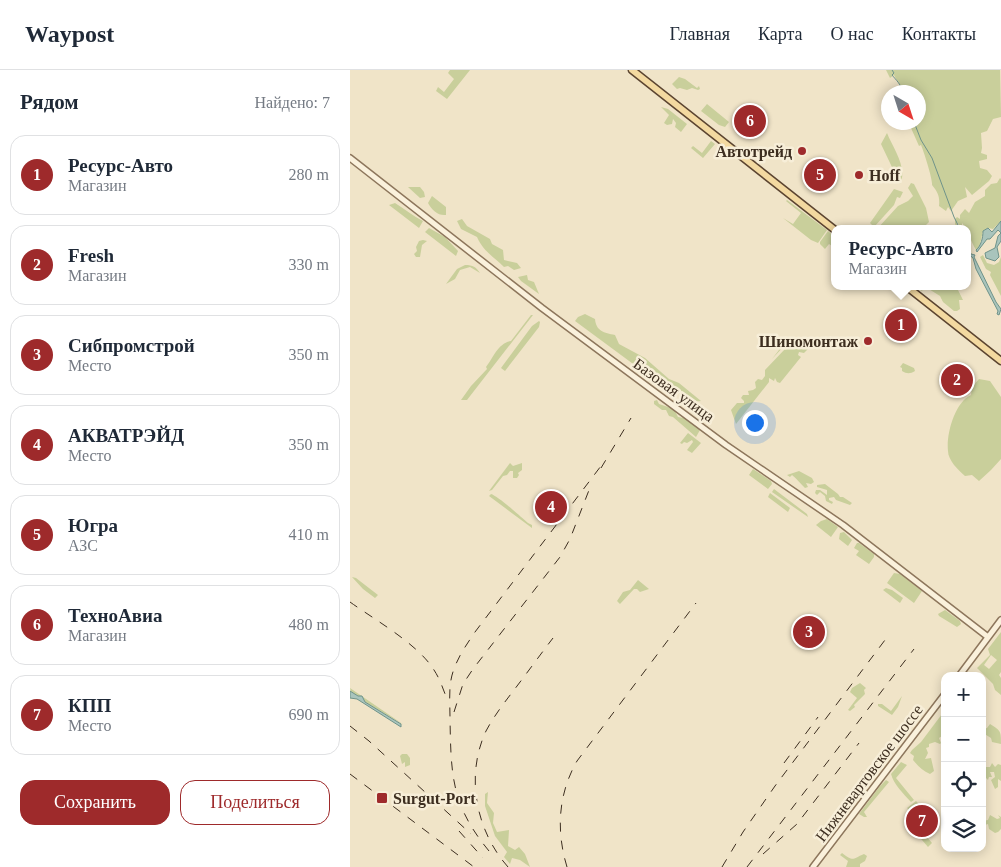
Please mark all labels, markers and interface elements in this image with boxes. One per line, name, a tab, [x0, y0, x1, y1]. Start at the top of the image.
text: Waypost	[25, 21, 114, 47]
text: Главная	[670, 24, 730, 44]
text: Карта	[758, 24, 803, 44]
text: О нас	[831, 24, 874, 44]
text: Контакты	[902, 24, 976, 44]
north arrow	[881, 85, 926, 130]
text: Рядом	[20, 90, 79, 114]
text: Найдено: 7	[255, 94, 330, 111]
pin: 6	[734, 102, 766, 140]
place label: Автотрейд	[715, 143, 792, 161]
marker: Автотрейд	[796, 145, 808, 157]
text: Ресурс-Авто	[68, 155, 173, 176]
pin: 5	[804, 156, 836, 194]
text: 1	[33, 166, 41, 183]
text: 280 m	[289, 166, 329, 183]
place label: Hoff	[869, 167, 901, 184]
marker: Hoff	[853, 169, 865, 181]
text: Магазин	[68, 177, 126, 194]
popup	[831, 225, 971, 290]
text: Ресурс-Авто	[848, 238, 954, 259]
text: Fresh	[68, 245, 114, 266]
text: 2	[33, 256, 41, 273]
text: 330 m	[289, 256, 329, 273]
text: Магазин	[848, 260, 907, 277]
text: Магазин	[68, 267, 126, 284]
pin: 1	[885, 306, 917, 344]
place label: Шиномонтаж	[759, 333, 858, 350]
text: Сибпромстрой	[68, 335, 195, 356]
marker: Шиномонтаж	[862, 335, 874, 347]
text: 3	[33, 346, 41, 363]
text: 350 m	[289, 346, 329, 363]
street label: Базовая улица	[630, 355, 718, 426]
text: Место	[68, 357, 111, 374]
pin: 2	[941, 361, 973, 399]
your location	[742, 410, 768, 436]
text: АКВАТРЭЙД	[68, 425, 184, 446]
text: 4	[33, 436, 41, 453]
text: 350 m	[289, 436, 329, 453]
text: Место	[68, 447, 111, 464]
pin: 4	[535, 488, 567, 526]
text: Югра	[68, 515, 118, 536]
text: 5	[33, 526, 41, 543]
text: 410 m	[289, 526, 329, 543]
text: АЗС	[68, 537, 98, 554]
text: ТехноАвиа	[68, 605, 162, 626]
pin: 3	[793, 613, 825, 651]
text: 6	[33, 616, 41, 633]
text: 480 m	[289, 616, 329, 633]
text: Магазин	[68, 627, 126, 644]
map controls	[941, 672, 986, 852]
button: +	[941, 672, 986, 717]
text: КПП	[68, 695, 111, 716]
street label: Нижневартовское шоссе	[812, 701, 927, 845]
text: 7	[33, 706, 41, 723]
text: 690 m	[289, 706, 329, 723]
text: Место	[68, 717, 111, 734]
button: −	[941, 717, 986, 762]
button: locate	[941, 762, 986, 807]
button: Сохранить	[20, 780, 170, 825]
button: Поделиться	[180, 780, 330, 825]
place label: Surgut-Port	[393, 790, 476, 808]
marker: Surgut-Port	[375, 791, 389, 805]
pin: 7	[906, 802, 938, 840]
button: layers	[941, 807, 986, 852]

